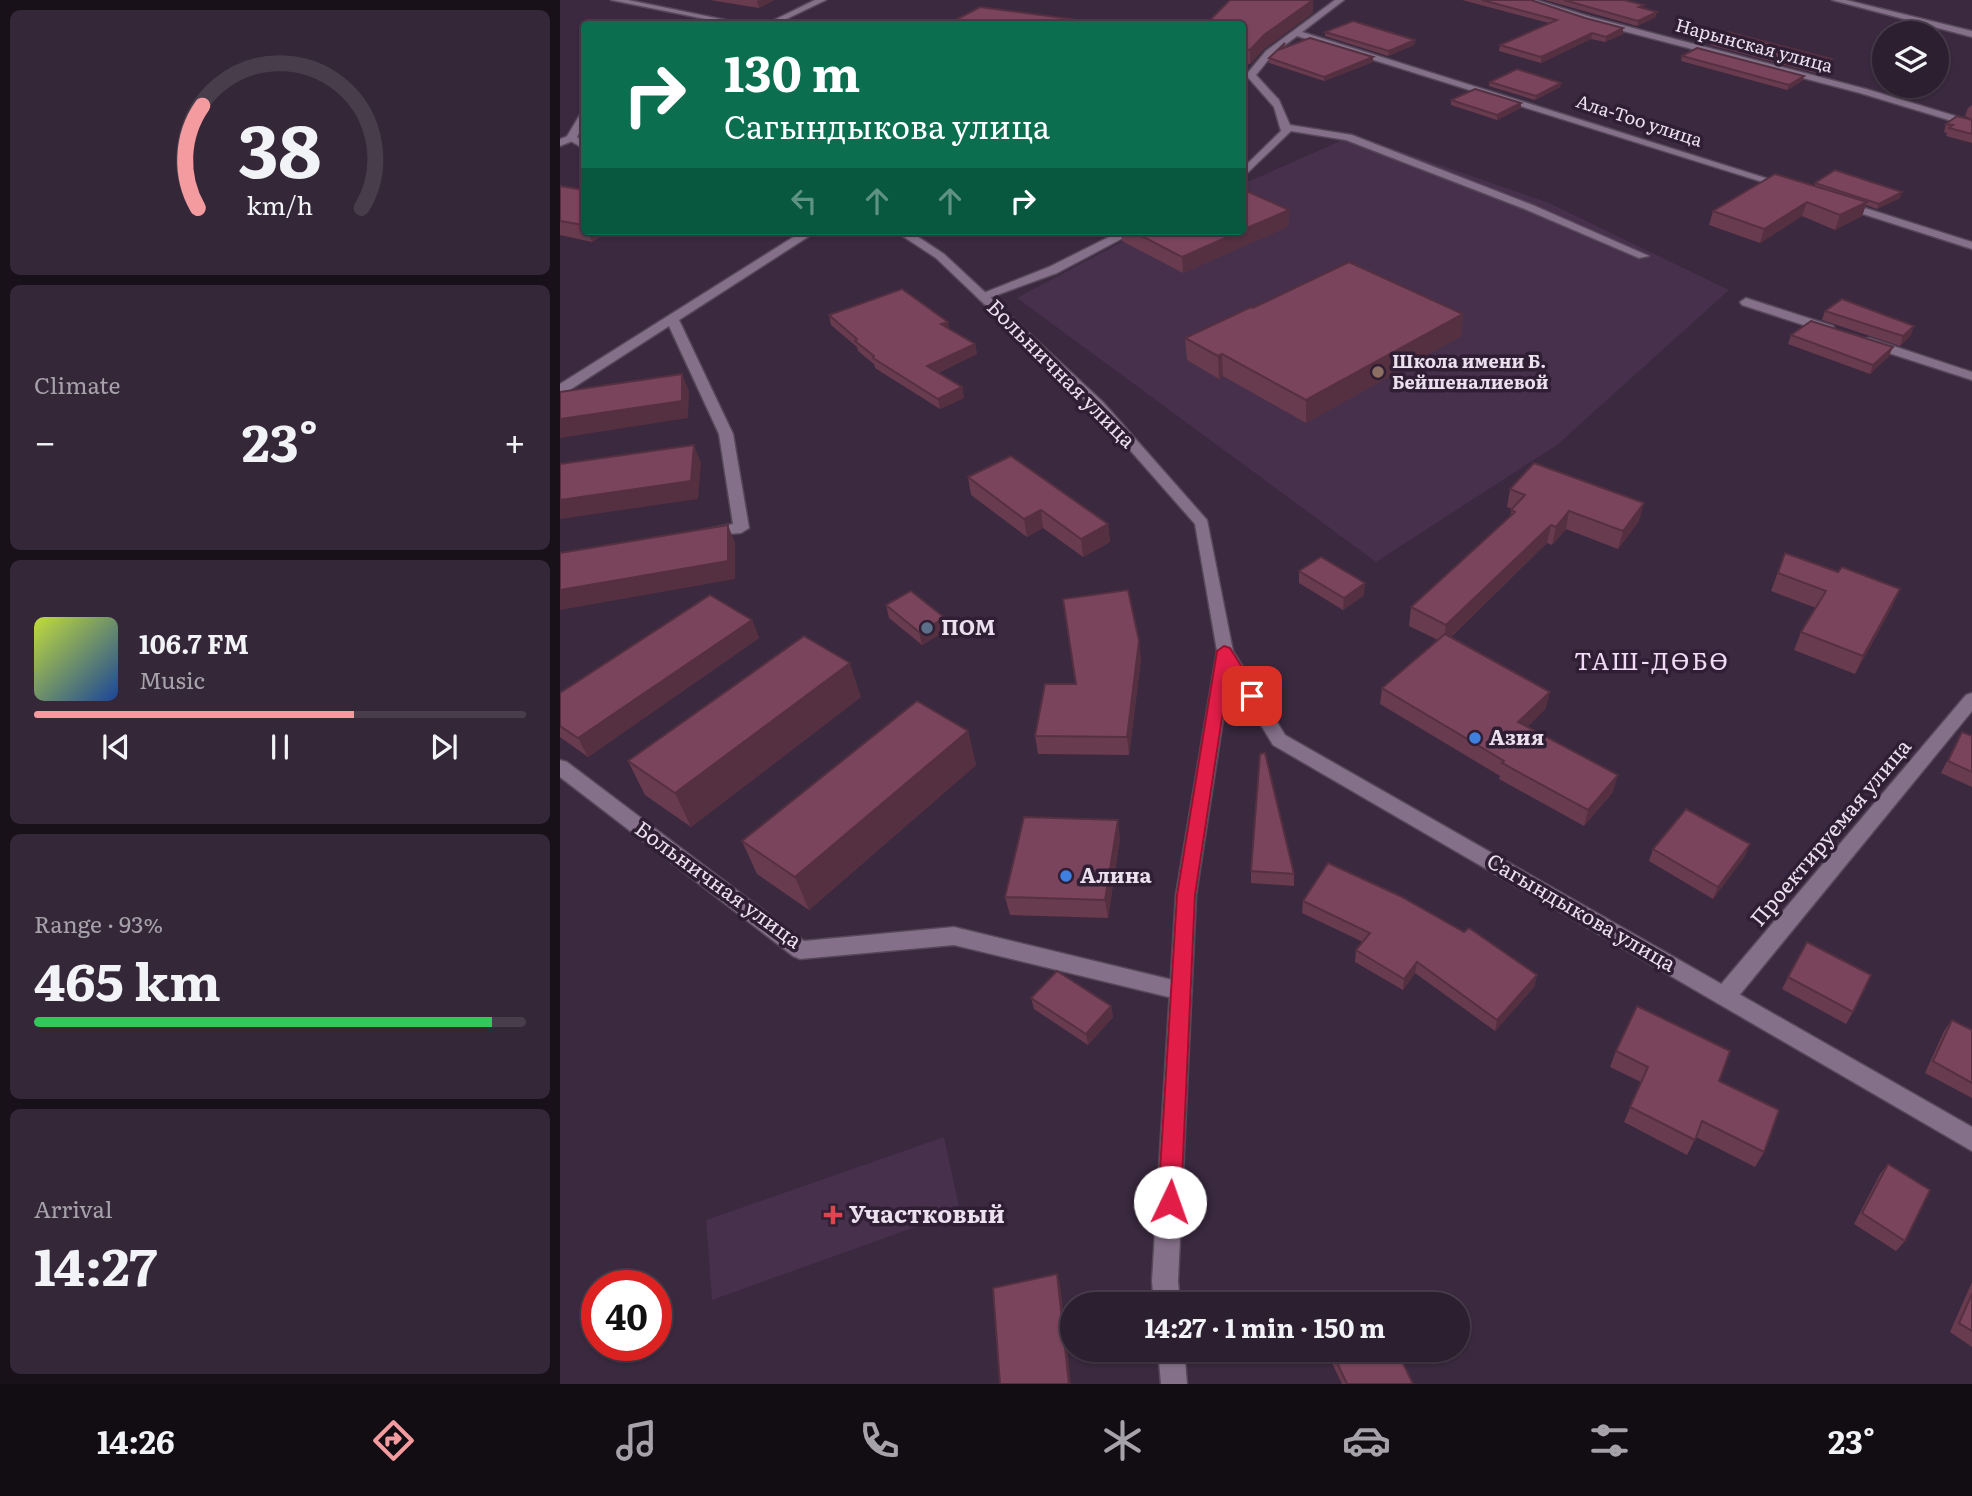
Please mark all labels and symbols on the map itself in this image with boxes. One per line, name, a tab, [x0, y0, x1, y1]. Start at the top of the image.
street label: Нарынская улица	[1673, 11, 1836, 79]
street label: Ала-Тоо улица	[1573, 86, 1706, 153]
street label: Больничная улица	[981, 291, 1145, 454]
place label: Школа имени Б. Бейшеналиевой	[1392, 347, 1549, 395]
marker: Школа имени Б. Бейшеналиевой	[1370, 364, 1386, 380]
place label: ПОМ	[941, 610, 995, 641]
marker: ПОМ	[919, 620, 935, 636]
district label: ТАШ-ДӨБӨ	[1574, 642, 1730, 677]
pin	[1222, 666, 1282, 726]
place label: Азия	[1489, 720, 1544, 751]
marker: Азия	[1467, 730, 1483, 746]
street label: Проектируемая улица	[1741, 730, 1917, 932]
street label: Больничная улица	[630, 812, 810, 955]
street label: Сагындыкова улица	[1482, 844, 1683, 978]
place label: Алина	[1080, 858, 1153, 889]
marker: Алина	[1058, 868, 1074, 884]
position arrow	[1133, 1165, 1207, 1239]
place label: Участковый	[849, 1195, 1005, 1230]
marker: Участковый	[823, 1205, 843, 1225]
speed limit sign: 40	[581, 1270, 672, 1361]

